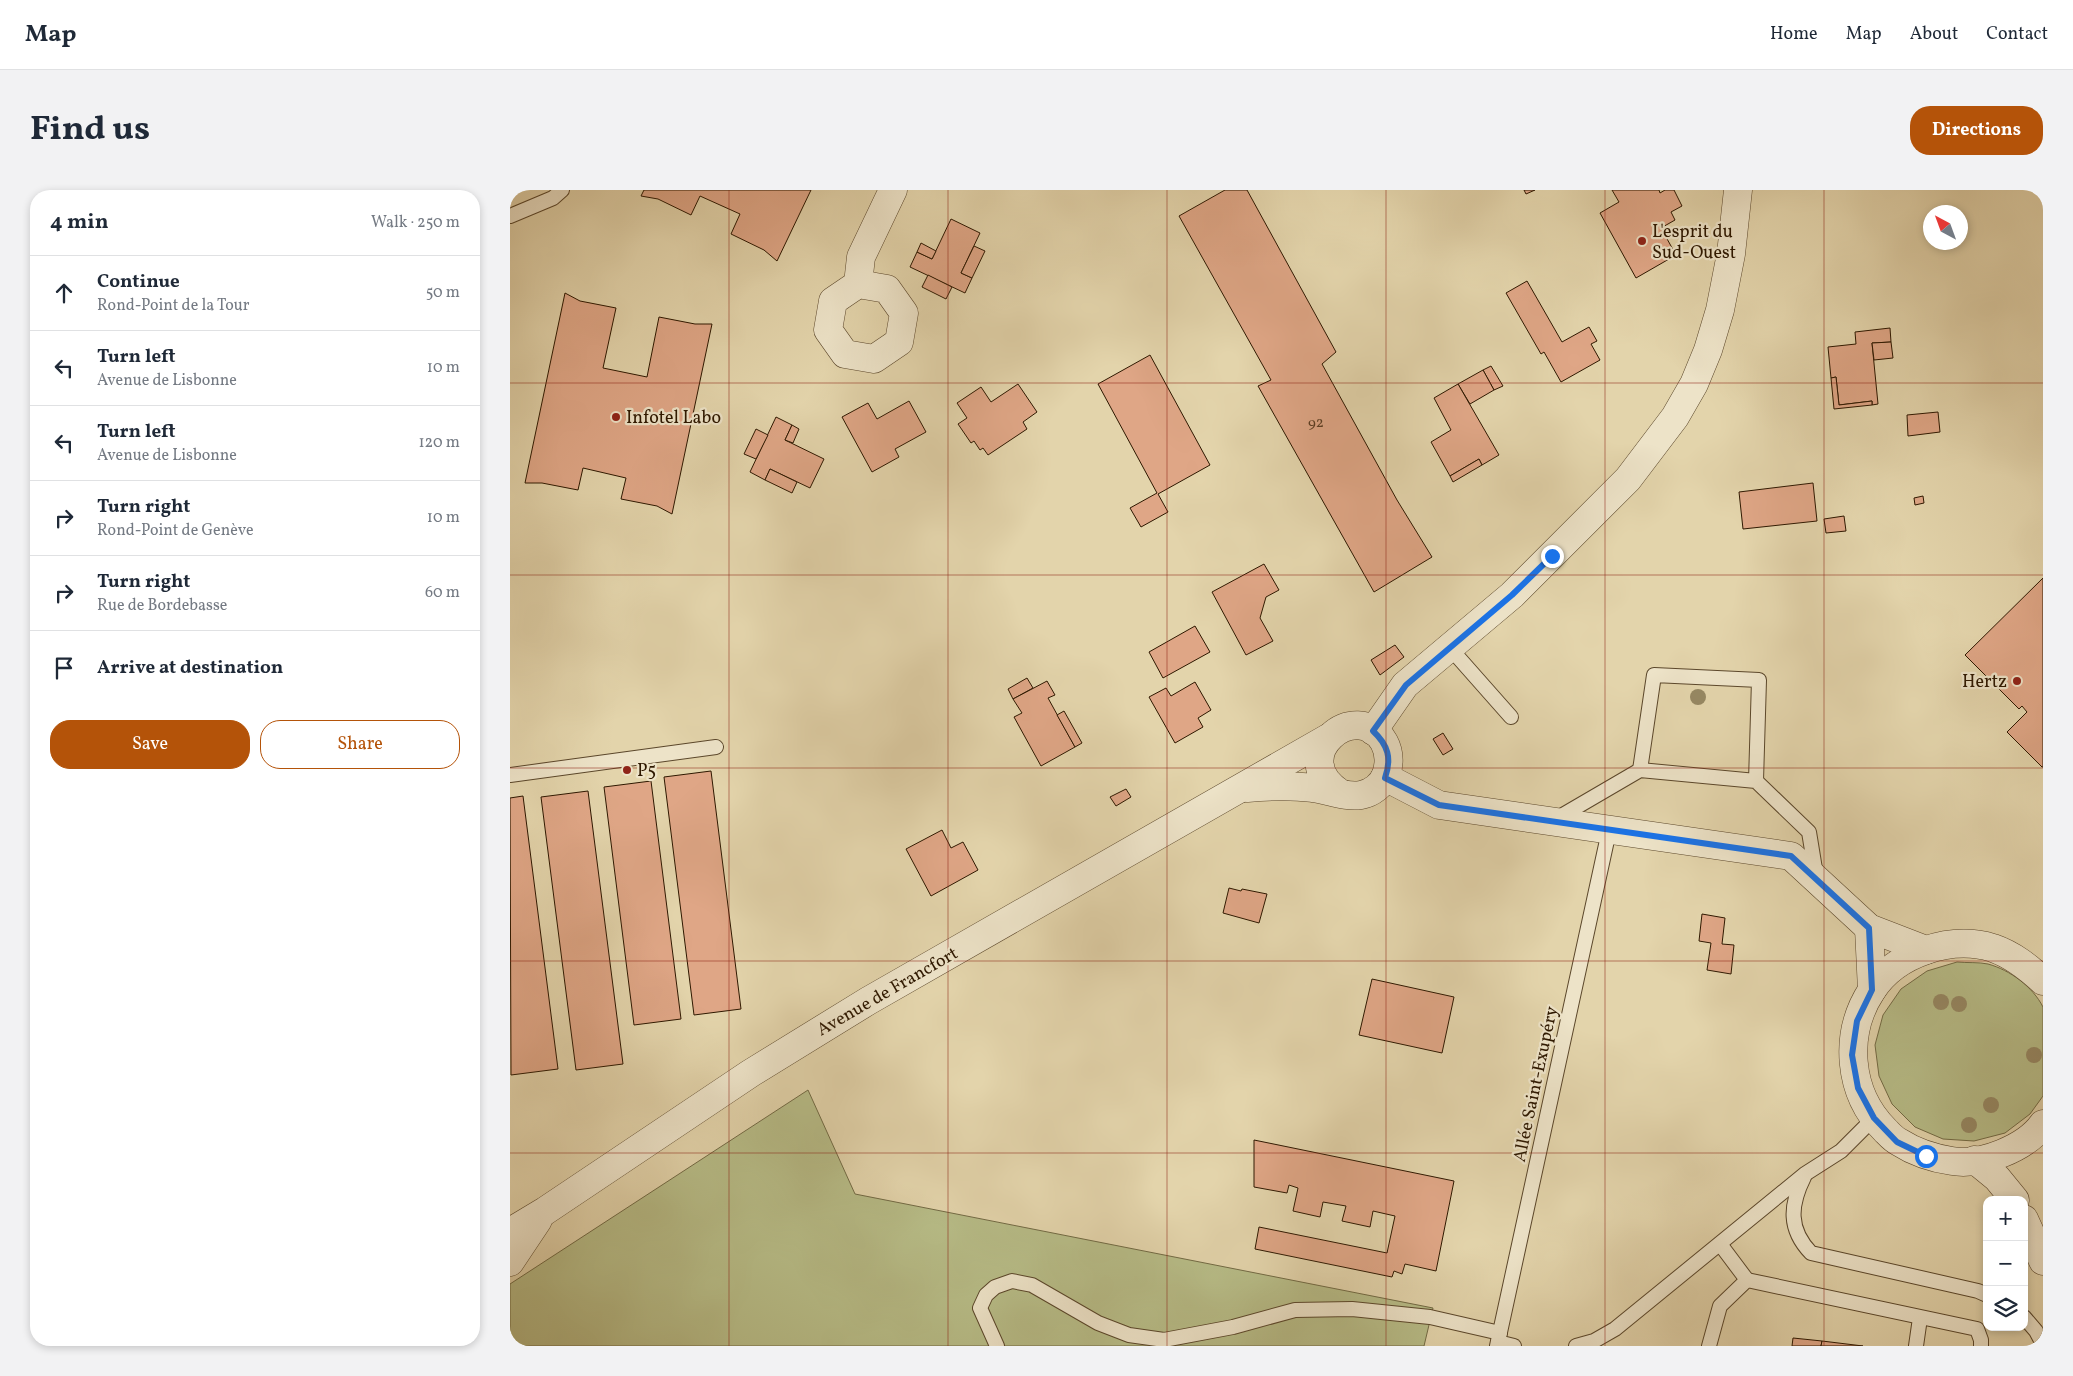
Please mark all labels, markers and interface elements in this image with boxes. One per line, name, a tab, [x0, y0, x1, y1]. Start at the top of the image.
text: Map	[25, 18, 76, 52]
text: Home	[1770, 22, 1818, 47]
text: Map	[1846, 22, 1882, 47]
text: About	[1910, 22, 1958, 47]
text: Contact	[1986, 22, 2048, 47]
text: Find us	[30, 106, 150, 154]
button: Directions	[1910, 106, 2043, 155]
north arrow	[1923, 205, 1968, 250]
text: 4 min	[50, 208, 109, 237]
text: Walk · 250 m	[371, 212, 460, 234]
place label: L'esprit du Sud-Ouest	[1652, 220, 1736, 266]
marker: L'esprit du Sud-Ouest	[1636, 235, 1648, 247]
text: Continue	[97, 269, 180, 295]
icon: ahead	[50, 279, 78, 307]
text: 50 m	[426, 282, 460, 304]
text: Rond-Point de la Tour	[97, 295, 249, 317]
text: Turn left	[97, 344, 176, 370]
icon: left	[50, 354, 78, 382]
text: 10 m	[427, 357, 460, 379]
text: Avenue de Lisbonne	[97, 370, 237, 392]
place label: Infotel Labo	[626, 406, 721, 431]
marker: Infotel Labo	[610, 411, 622, 423]
house number: 92	[1308, 413, 1324, 434]
text: Turn left	[97, 419, 176, 445]
icon: left	[50, 429, 78, 457]
text: 120 m	[418, 432, 460, 454]
text: Avenue de Lisbonne	[97, 445, 237, 467]
text: Turn right	[97, 494, 190, 520]
icon: right	[50, 504, 78, 532]
text: 10 m	[427, 507, 460, 529]
text: Rond-Point de Genève	[97, 520, 254, 542]
route end	[1541, 545, 1564, 568]
text: Turn right	[97, 569, 190, 595]
icon: right	[50, 579, 78, 607]
text: 60 m	[425, 582, 460, 604]
text: Rue de Bordebasse	[97, 595, 227, 617]
icon: arrive	[50, 654, 78, 682]
text: Arrive at destination	[97, 655, 283, 681]
place label: Hertz	[1962, 670, 2007, 695]
marker: Hertz	[2011, 675, 2023, 687]
button: Save	[50, 720, 250, 769]
button: Share	[260, 720, 460, 769]
place label: P5	[637, 759, 656, 784]
marker: P5	[621, 764, 633, 776]
street label: Avenue de Francfort	[813, 942, 963, 1043]
street label: Allée Saint-Exupéry	[1508, 1004, 1565, 1164]
route start	[1915, 1145, 1938, 1168]
map controls	[1983, 1196, 2028, 1331]
button: +	[1983, 1196, 2028, 1241]
button: −	[1983, 1241, 2028, 1286]
button: layers	[1983, 1286, 2028, 1331]

